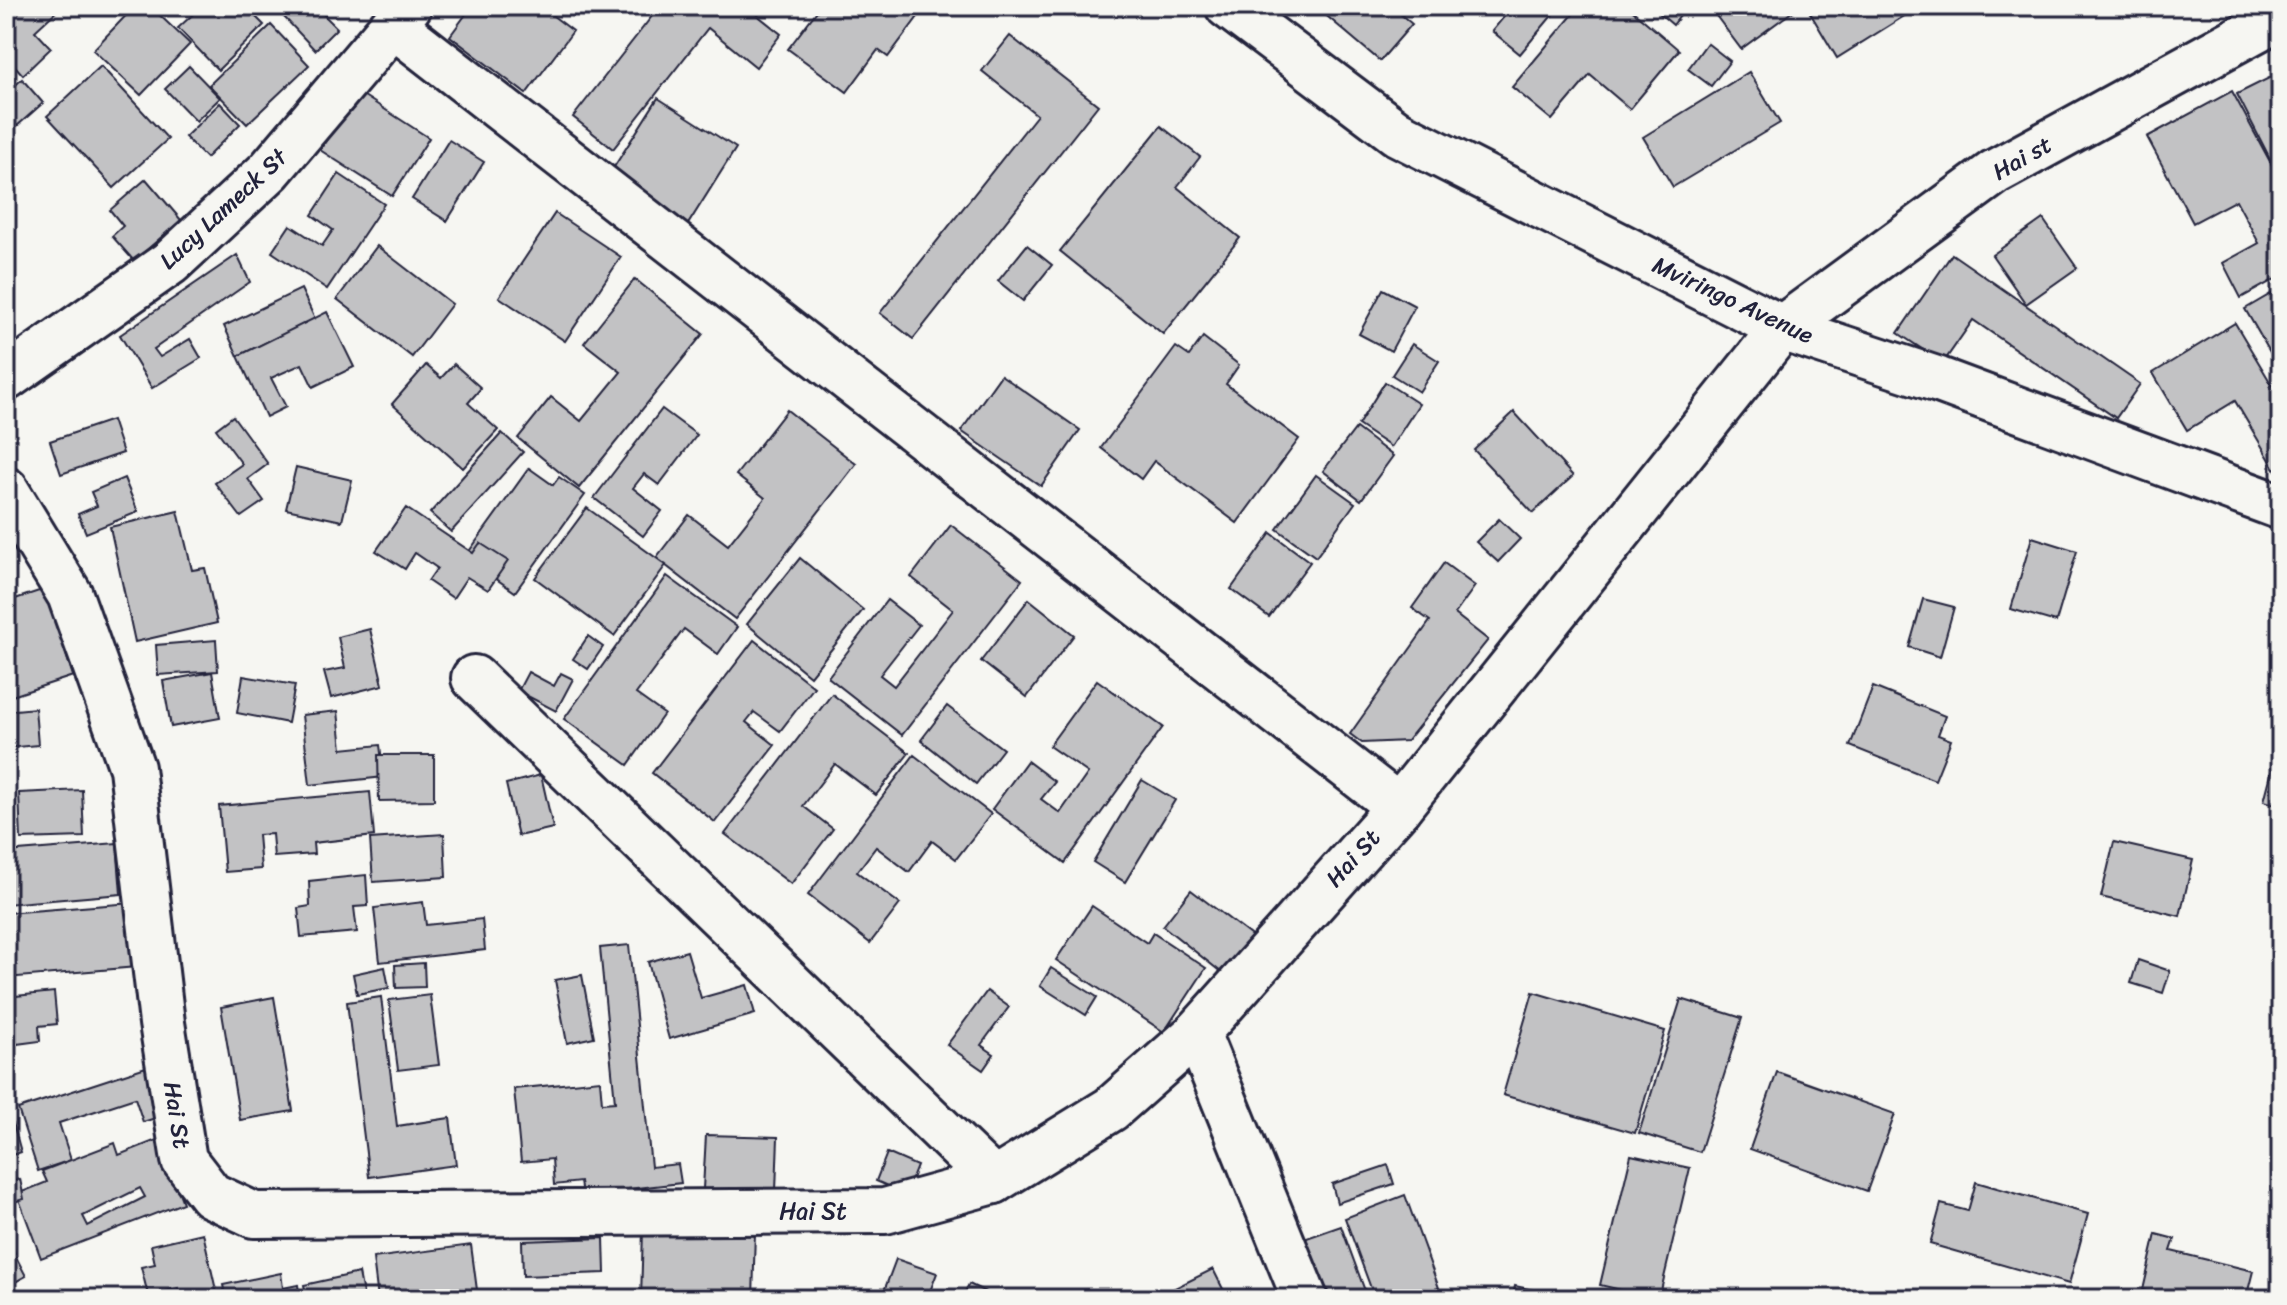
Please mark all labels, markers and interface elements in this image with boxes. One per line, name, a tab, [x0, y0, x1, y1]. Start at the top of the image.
street label: Hai st	[1984, 124, 2060, 192]
street label: Lucy Lameck St	[149, 137, 298, 280]
street label: Mviringo Avenue	[1645, 244, 1821, 356]
street label: Hai St	[1315, 819, 1391, 897]
street label: Hai St	[151, 1078, 203, 1152]
street label: Hai St	[779, 1190, 847, 1232]

